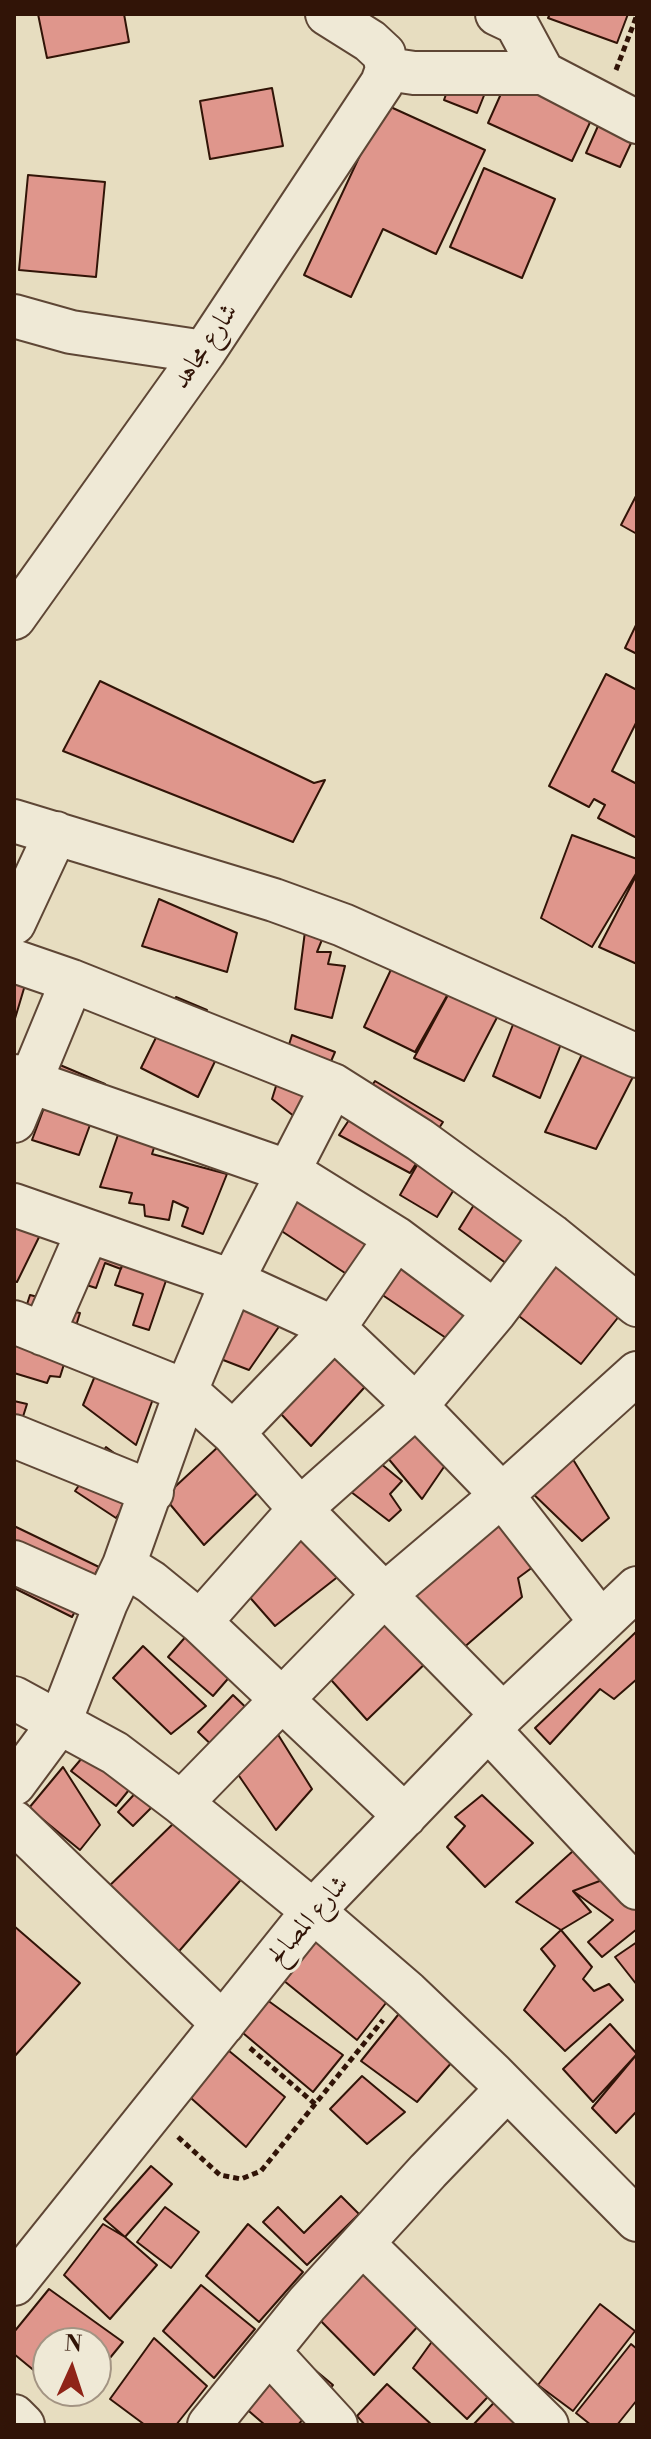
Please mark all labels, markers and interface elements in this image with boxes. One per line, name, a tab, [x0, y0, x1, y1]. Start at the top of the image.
street label: شارع مجاهد	[166, 298, 246, 396]
street label: شارع المصالح	[262, 1870, 356, 1972]
north arrow	[32, 2327, 112, 2407]
text: N	[64, 2331, 83, 2358]

